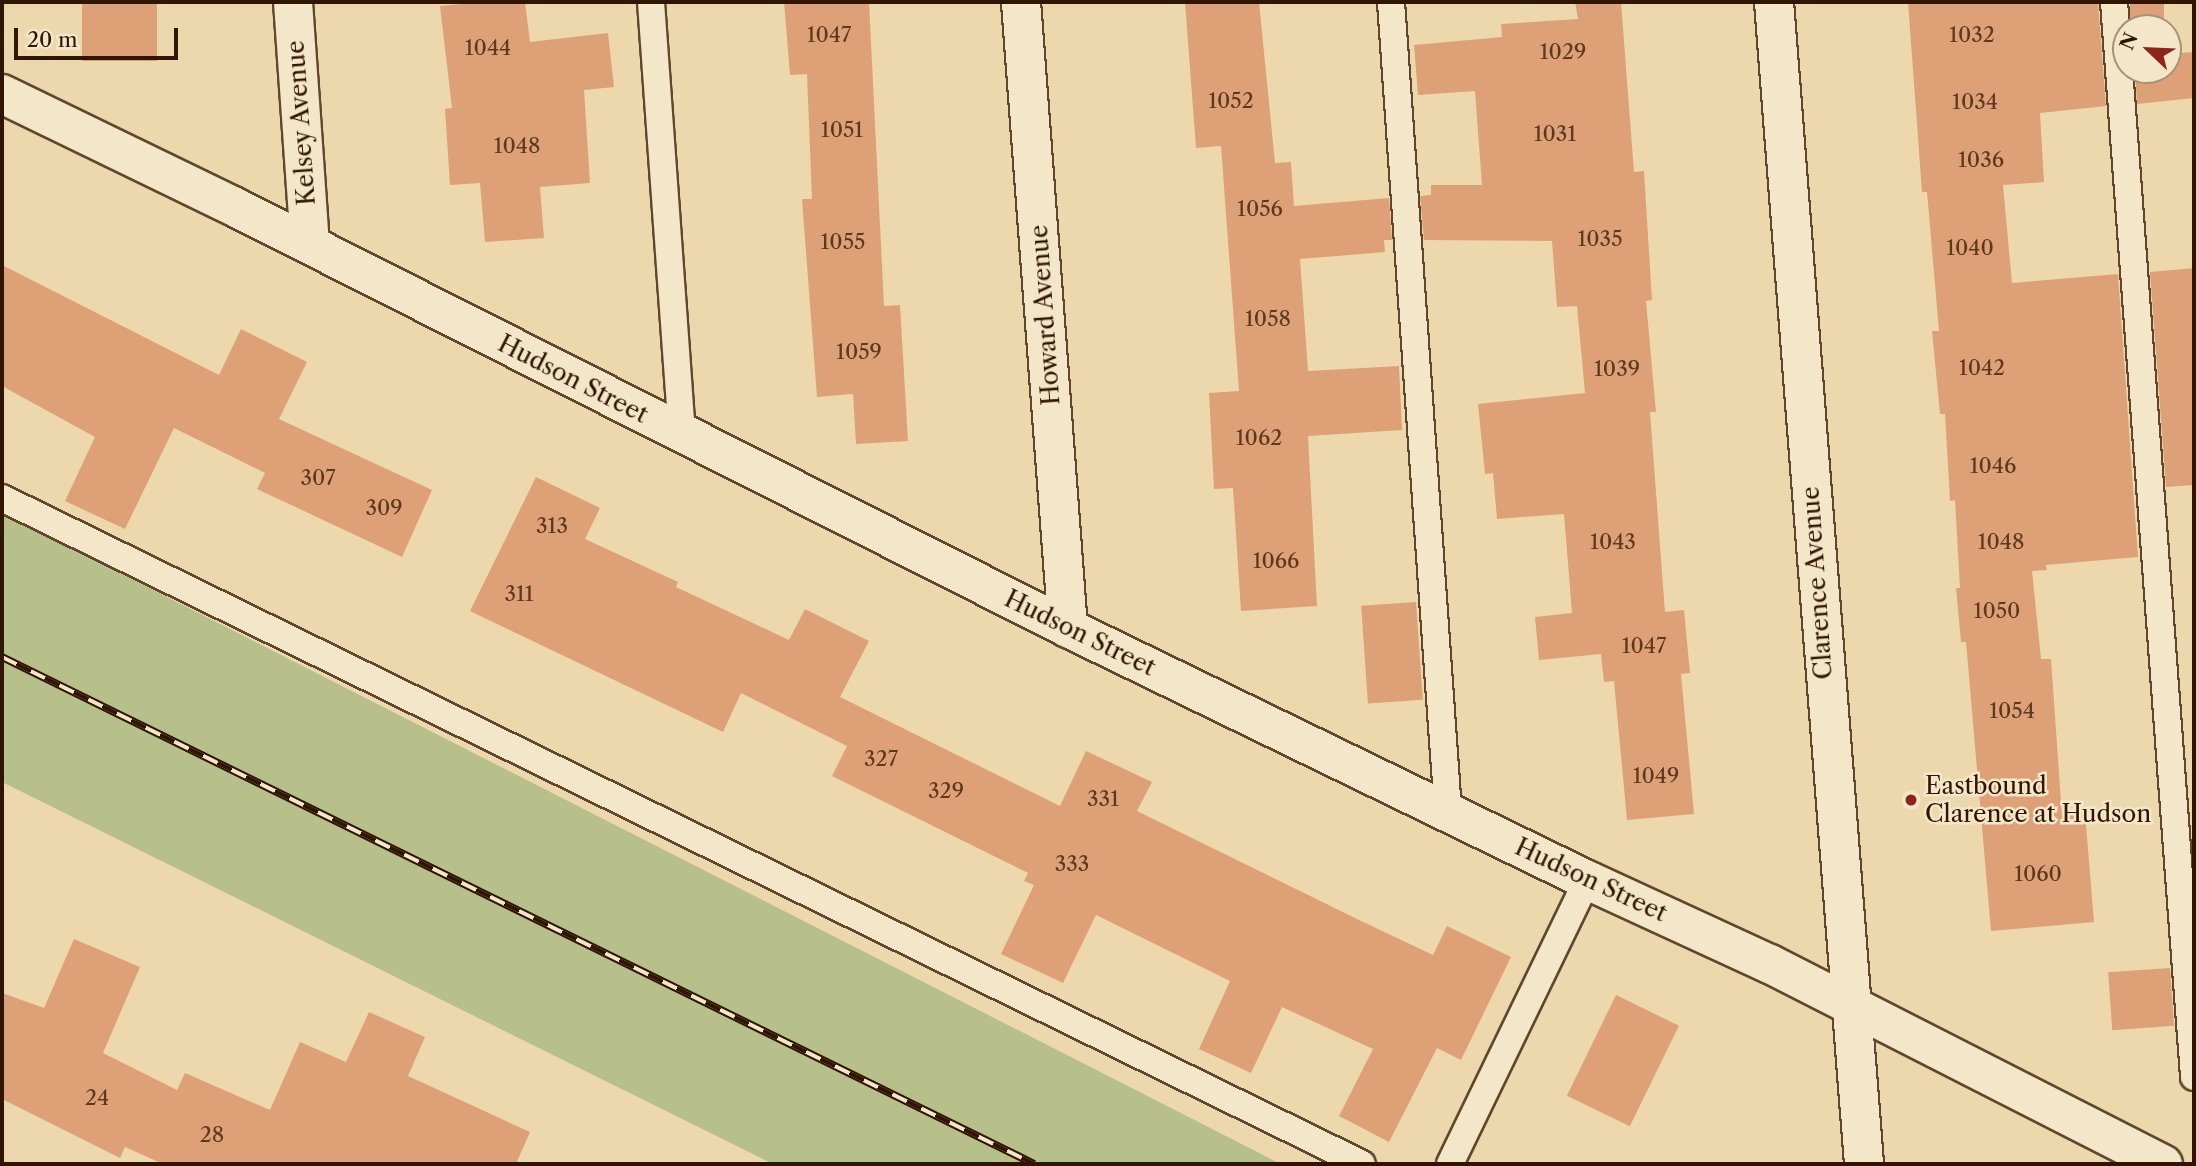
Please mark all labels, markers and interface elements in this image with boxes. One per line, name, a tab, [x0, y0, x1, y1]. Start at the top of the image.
scale bar	[18, 14, 182, 58]
north arrow	[2112, 14, 2182, 84]
house number: 1047	[807, 22, 851, 48]
house number: 1032	[1949, 22, 1995, 48]
text: 20 m	[27, 27, 78, 52]
text: N	[2115, 29, 2143, 53]
house number: 1044	[465, 35, 511, 61]
street label: Kelsey Avenue	[281, 39, 321, 207]
house number: 1029	[1540, 39, 1586, 65]
house number: 1052	[1208, 88, 1254, 114]
house number: 1034	[1952, 89, 1998, 115]
house number: 1051	[821, 117, 863, 143]
house number: 1031	[1534, 121, 1576, 147]
house number: 1048	[494, 133, 540, 159]
house number: 1036	[1958, 147, 2004, 173]
house number: 1056	[1237, 196, 1283, 222]
street label: Howard Avenue	[1024, 223, 1066, 407]
house number: 1035	[1577, 226, 1623, 252]
house number: 1055	[821, 229, 865, 255]
house number: 1040	[1946, 235, 1994, 261]
house number: 1058	[1245, 306, 1291, 332]
street label: Hudson Street	[493, 329, 653, 429]
house number: 1059	[836, 339, 882, 365]
house number: 1042	[1959, 355, 2005, 381]
house number: 1039	[1594, 356, 1640, 382]
house number: 1062	[1236, 425, 1282, 451]
house number: 1046	[1970, 453, 2016, 479]
house number: 307	[300, 465, 336, 491]
street label: Clarence Avenue	[1796, 485, 1838, 681]
house number: 309	[365, 495, 403, 521]
house number: 313	[536, 513, 568, 539]
house number: 1043	[1590, 529, 1636, 555]
house number: 1048	[1978, 529, 2024, 555]
house number: 1066	[1253, 548, 1299, 574]
house number: 311	[504, 581, 534, 607]
street label: Hudson Street	[1000, 584, 1160, 682]
house number: 1050	[1974, 598, 2020, 624]
house number: 1047	[1622, 633, 1666, 659]
house number: 1054	[1989, 698, 2035, 724]
house number: 327	[864, 746, 898, 772]
house number: 1049	[1633, 763, 1679, 789]
place label: Eastbound Clarence at Hudson	[1925, 772, 2151, 828]
house number: 329	[928, 778, 964, 804]
house number: 331	[1087, 786, 1119, 812]
marker: Eastbound Clarence at Hudson	[1903, 792, 1919, 808]
street label: Hudson Street	[1511, 832, 1671, 928]
house number: 333	[1055, 851, 1089, 877]
house number: 1060	[2014, 861, 2062, 887]
house number: 24	[85, 1085, 109, 1111]
house number: 28	[200, 1122, 224, 1148]

